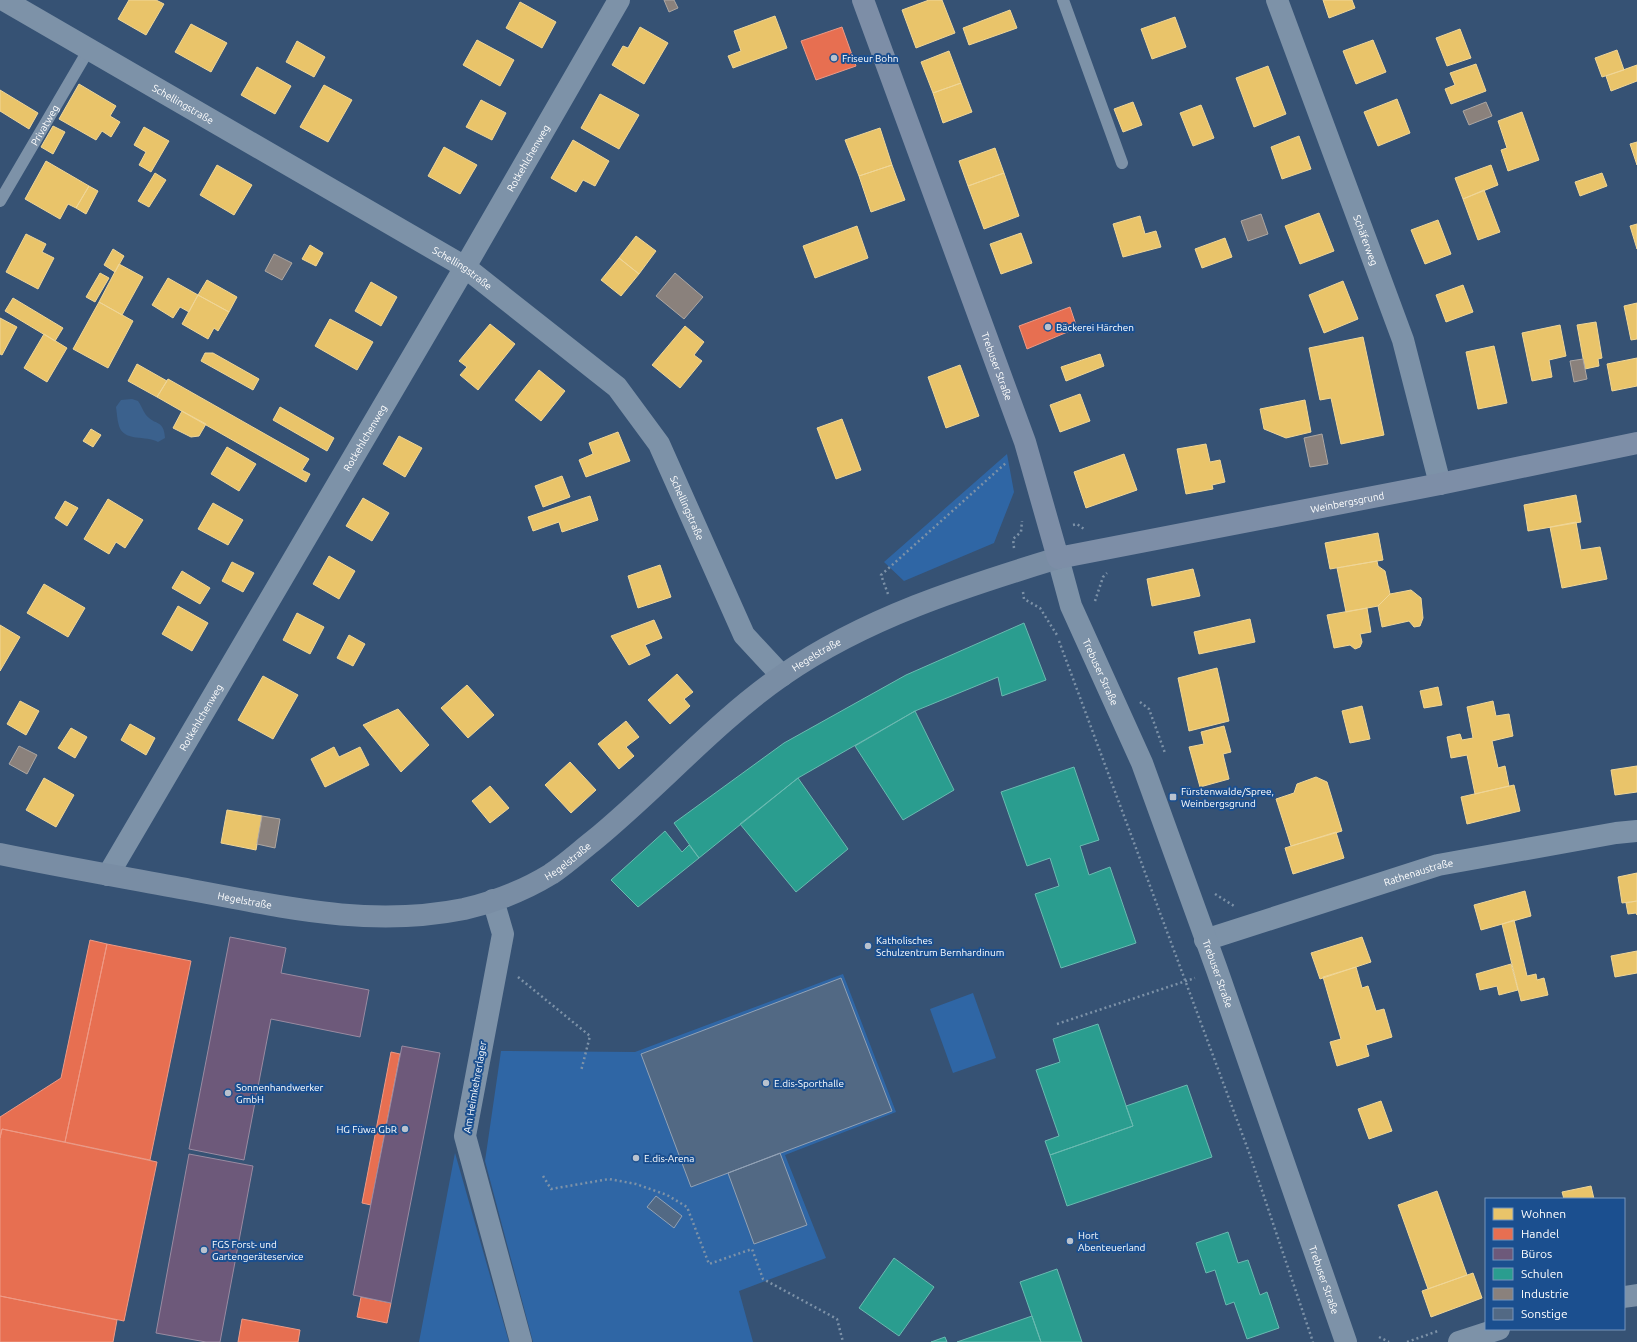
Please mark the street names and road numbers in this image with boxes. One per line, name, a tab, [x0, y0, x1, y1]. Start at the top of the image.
street label: Schellingstraße	[150, 82, 216, 126]
street label: Privatweg	[28, 103, 61, 147]
street label: Rotkehlchenweg	[504, 122, 552, 193]
street label: Schäferweg	[1352, 213, 1380, 267]
street label: Schellingstraße	[431, 244, 494, 292]
street label: Trebuser Straße	[980, 331, 1015, 402]
street label: Rotkehlchenweg	[341, 402, 389, 473]
street label: Schellingstraße	[668, 474, 706, 542]
street label: Weinbergsgrund	[1309, 489, 1385, 514]
street label: Hegelstraße	[789, 636, 843, 673]
street label: Trebuser Straße	[1081, 637, 1121, 707]
street label: Rotkehlchenweg	[177, 682, 224, 752]
street label: Hegelstraße	[542, 840, 593, 882]
street label: Rathenaustraße	[1382, 857, 1454, 888]
street label: Hegelstraße	[217, 890, 273, 910]
street label: Trebuser Straße	[1201, 938, 1235, 1009]
street label: Am Heimkehrerlager	[462, 1040, 489, 1134]
street label: Trebuser Straße	[1307, 1244, 1341, 1315]

